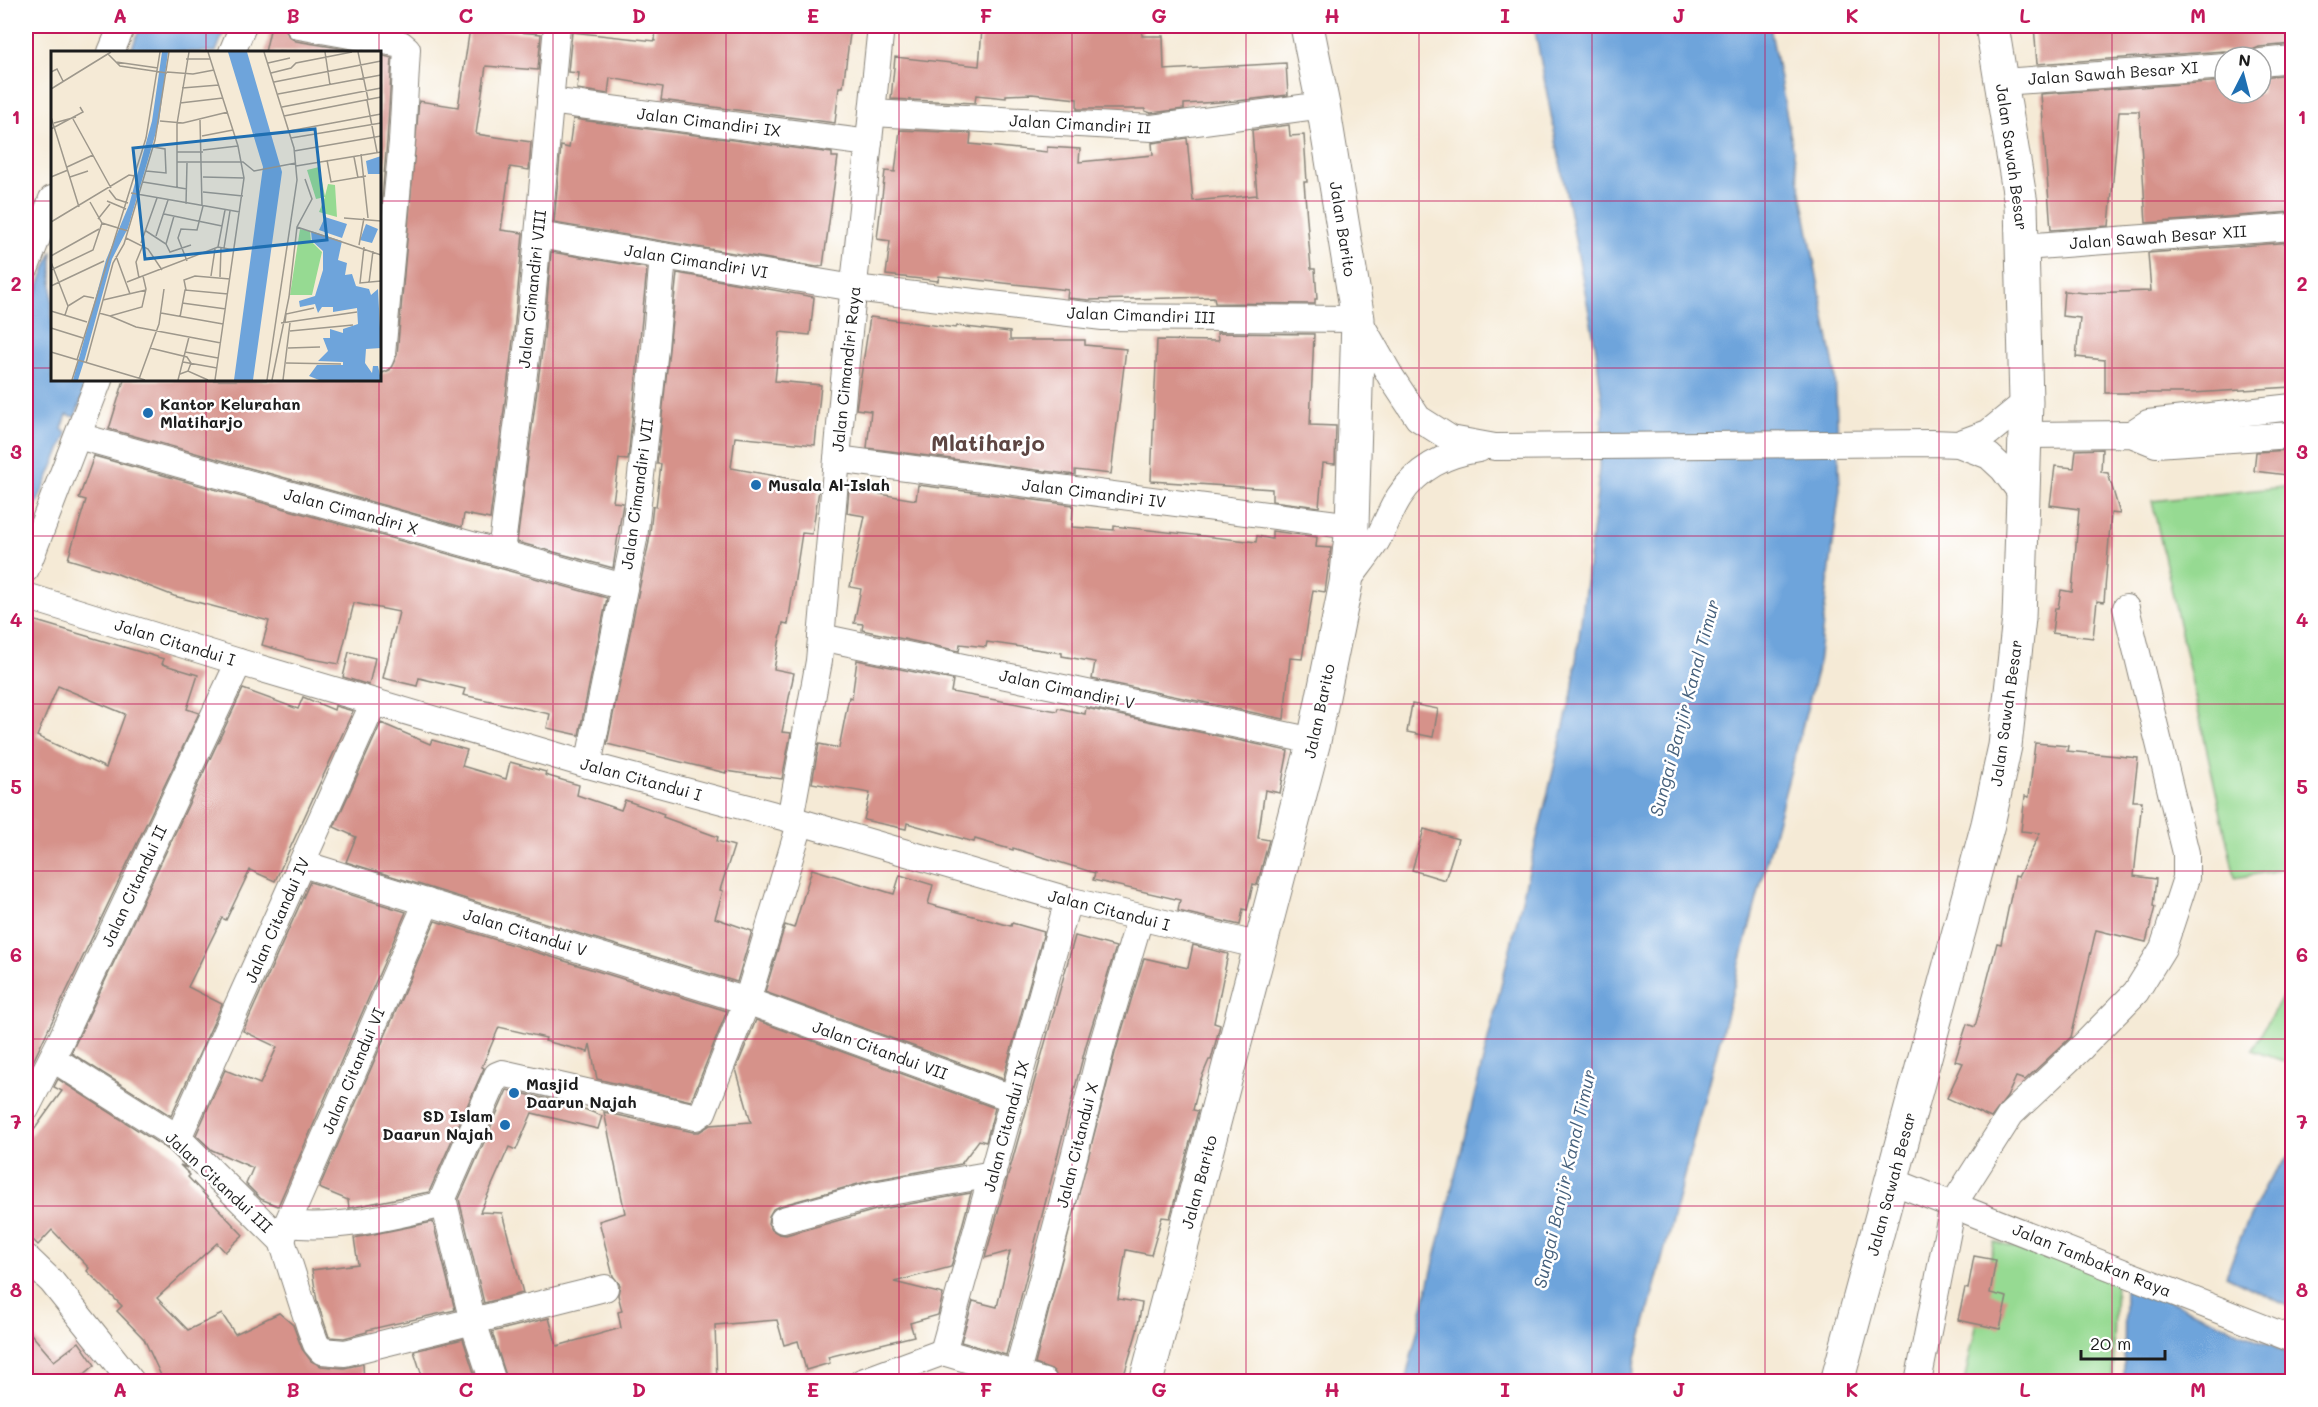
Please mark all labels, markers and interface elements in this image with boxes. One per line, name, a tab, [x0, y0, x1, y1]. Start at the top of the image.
text: A	[113, 2, 127, 28]
text: B	[286, 2, 300, 28]
text: C	[459, 2, 474, 28]
text: D	[632, 2, 646, 28]
text: E	[807, 2, 819, 28]
text: F	[980, 2, 993, 28]
text: G	[1151, 2, 1167, 28]
text: H	[1324, 2, 1340, 28]
text: I	[1500, 2, 1510, 28]
text: J	[1672, 2, 1686, 28]
text: K	[1845, 2, 1859, 28]
text: L	[2019, 2, 2031, 28]
text: M	[2190, 2, 2206, 28]
north arrow	[2213, 45, 2273, 105]
text: N	[2237, 49, 2252, 71]
inset map	[51, 51, 381, 381]
street label: Jalan Sawah Besar XI	[2027, 56, 2199, 89]
street label: Jalan Sawah Besar	[1992, 82, 2033, 232]
street label: Jalan Cimandiri IX	[636, 102, 782, 141]
text: 1	[12, 103, 20, 129]
text: 1	[2298, 103, 2306, 129]
street label: Jalan Cimandiri II	[1009, 109, 1151, 138]
street label: Jalan Barito	[1326, 180, 1361, 278]
street label: Jalan Cimandiri VIII	[513, 209, 550, 369]
street label: Jalan Sawah Besar XII	[2069, 220, 2247, 253]
street label: Jalan Cimandiri VI	[623, 239, 769, 282]
text: 2	[10, 270, 22, 296]
text: 2	[2296, 270, 2308, 296]
street label: Jalan Cimandiri Raya	[826, 285, 865, 453]
street label: Jalan Cimandiri III	[1066, 301, 1216, 328]
place label: Kantor Kelurahan Mlatiharjo	[160, 393, 300, 432]
marker: Kantor Kelurahan Mlatiharjo	[141, 406, 155, 420]
street label: Jalan Cimandiri VII	[616, 417, 657, 571]
district label: Mlatiharjo	[931, 428, 1045, 457]
text: 3	[10, 438, 22, 464]
text: 3	[2296, 438, 2308, 464]
street label: Jalan Cimandiri IV	[1021, 473, 1167, 512]
place label: Musala Al-Islah	[768, 474, 890, 495]
marker: Musala Al-Islah	[749, 478, 763, 492]
street label: Jalan Cimandiri X	[282, 482, 421, 539]
water label: Sungai Banjir Kanal Timur	[1643, 596, 1725, 819]
text: 4	[10, 606, 23, 632]
text: 4	[2296, 606, 2309, 632]
street label: Jalan Citandui I	[112, 613, 238, 670]
street label: Jalan Sawah Besar	[1985, 638, 2026, 788]
street label: Jalan Barito	[1298, 662, 1339, 760]
street label: Jalan Cimandiri V	[997, 664, 1137, 713]
street label: Jalan Citandui I	[578, 752, 704, 805]
text: 5	[10, 773, 22, 799]
text: 5	[2296, 773, 2308, 799]
street label: Jalan Citandui II	[96, 822, 171, 950]
street label: Jalan Citandui IV	[239, 854, 314, 986]
street label: Jalan Citandui I	[1046, 884, 1172, 935]
street label: Jalan Citandui V	[461, 903, 589, 960]
text: 6	[10, 941, 22, 967]
text: 6	[2296, 941, 2308, 967]
street label: Jalan Citandui VI	[316, 1005, 389, 1137]
street label: Jalan Citandui VII	[810, 1015, 951, 1084]
street label: Jalan Citandui IX	[978, 1058, 1033, 1194]
water label: Sungai Banjir Kanal Timur	[1527, 1067, 1601, 1291]
place label: Masjid Daarun Najah	[526, 1073, 637, 1112]
street label: Jalan Citandui X	[1051, 1080, 1102, 1210]
marker: Masjid Daarun Najah	[507, 1086, 521, 1100]
place label: SD Islam Daarun Najah	[382, 1105, 493, 1144]
text: 7	[10, 1108, 22, 1134]
text: 7	[2296, 1108, 2308, 1134]
street label: Jalan Sawah Besar	[1861, 1110, 1920, 1258]
marker: SD Islam Daarun Najah	[498, 1118, 512, 1132]
street label: Jalan Citandui III	[161, 1127, 277, 1237]
street label: Jalan Barito	[1176, 1133, 1221, 1231]
street label: Jalan Tambakan Raya	[2010, 1218, 2175, 1301]
text: 8	[10, 1276, 22, 1302]
text: 8	[2296, 1276, 2308, 1302]
scale bar	[2081, 1323, 2165, 1361]
text: 20 m	[2090, 1331, 2131, 1355]
text: A	[113, 1376, 127, 1402]
text: B	[286, 1376, 300, 1402]
text: C	[459, 1376, 474, 1402]
text: D	[632, 1376, 646, 1402]
text: E	[807, 1376, 819, 1402]
text: F	[980, 1376, 993, 1402]
text: G	[1151, 1376, 1167, 1402]
text: H	[1324, 1376, 1340, 1402]
text: I	[1500, 1376, 1510, 1402]
text: J	[1672, 1376, 1686, 1402]
text: K	[1845, 1376, 1859, 1402]
text: L	[2019, 1376, 2031, 1402]
text: M	[2190, 1376, 2206, 1402]

